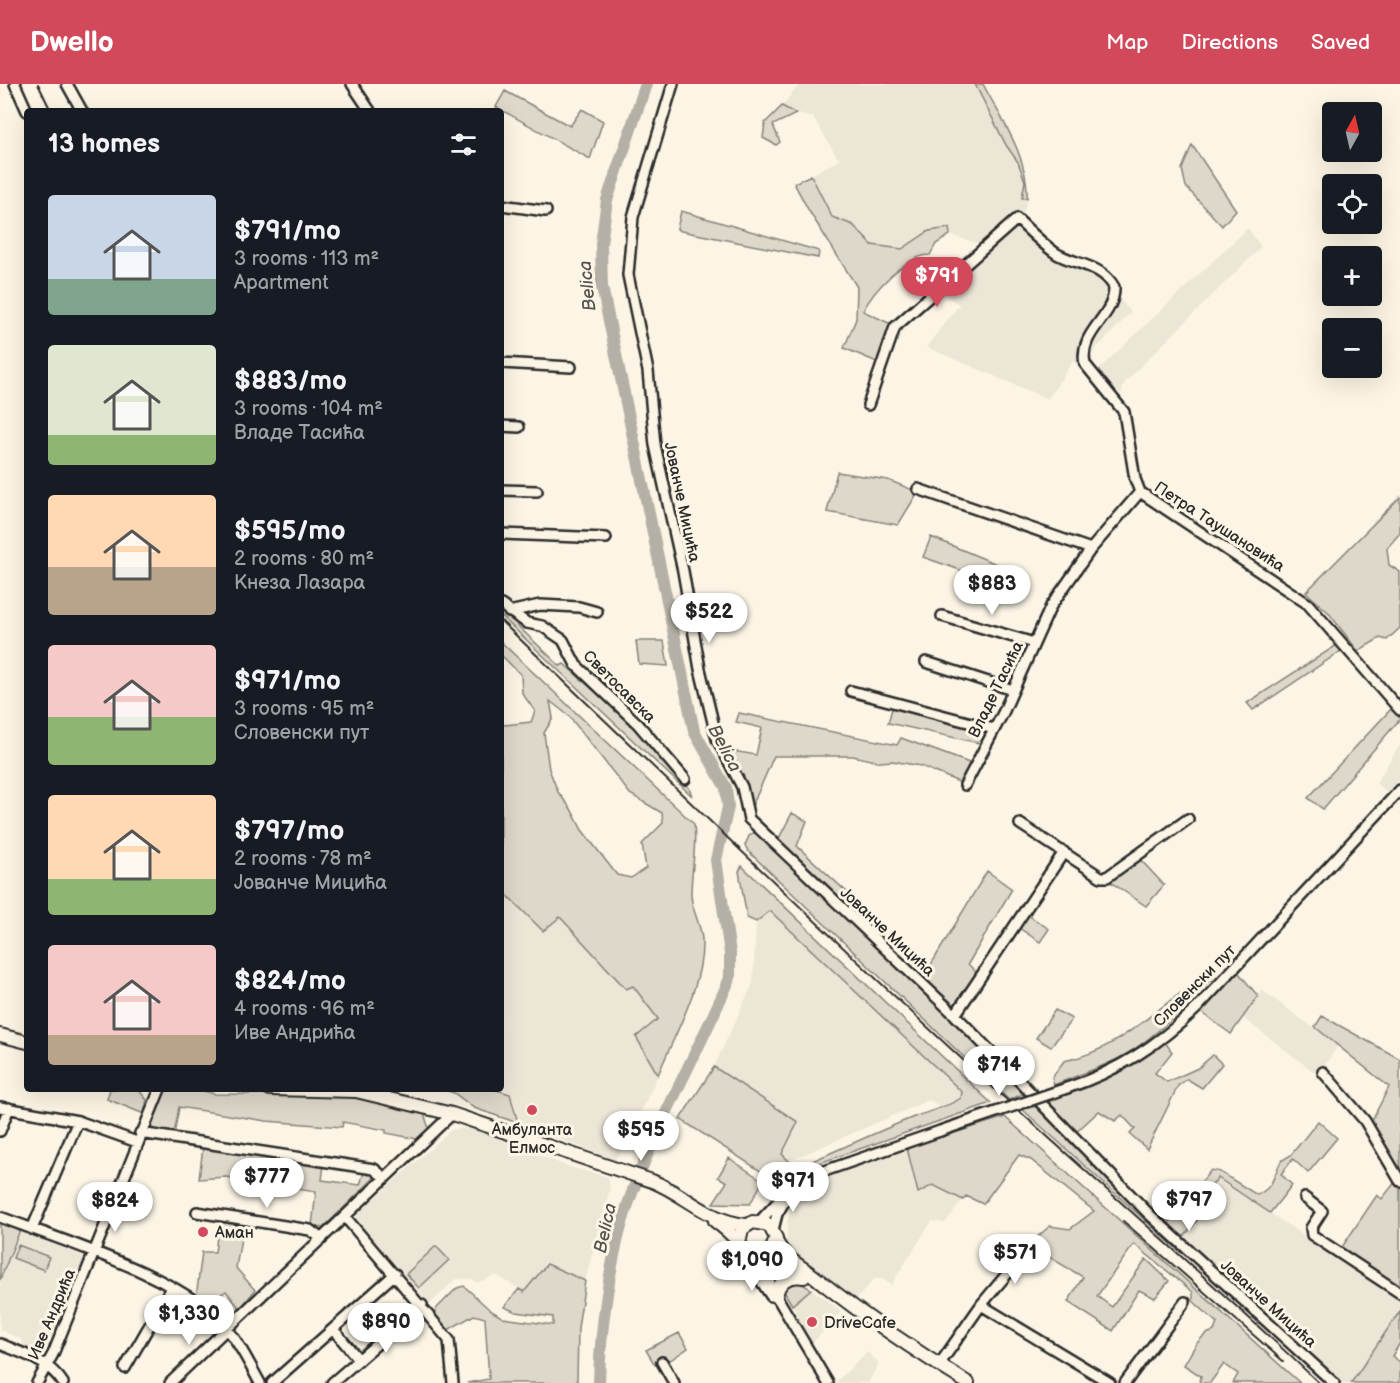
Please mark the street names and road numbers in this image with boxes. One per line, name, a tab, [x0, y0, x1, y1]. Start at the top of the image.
street label: Јованче Мицића	[660, 440, 704, 565]
street label: Петра Таушановића	[1151, 478, 1288, 577]
street label: Владе Тасића	[965, 638, 1028, 741]
street label: Светосавска	[579, 647, 660, 728]
street label: Јованче Мицића	[836, 883, 939, 981]
street label: Словенски пут	[1150, 941, 1240, 1031]
street label: Јованче Мицића	[1216, 1256, 1320, 1352]
street label: Иве Андрића	[25, 1266, 80, 1363]

